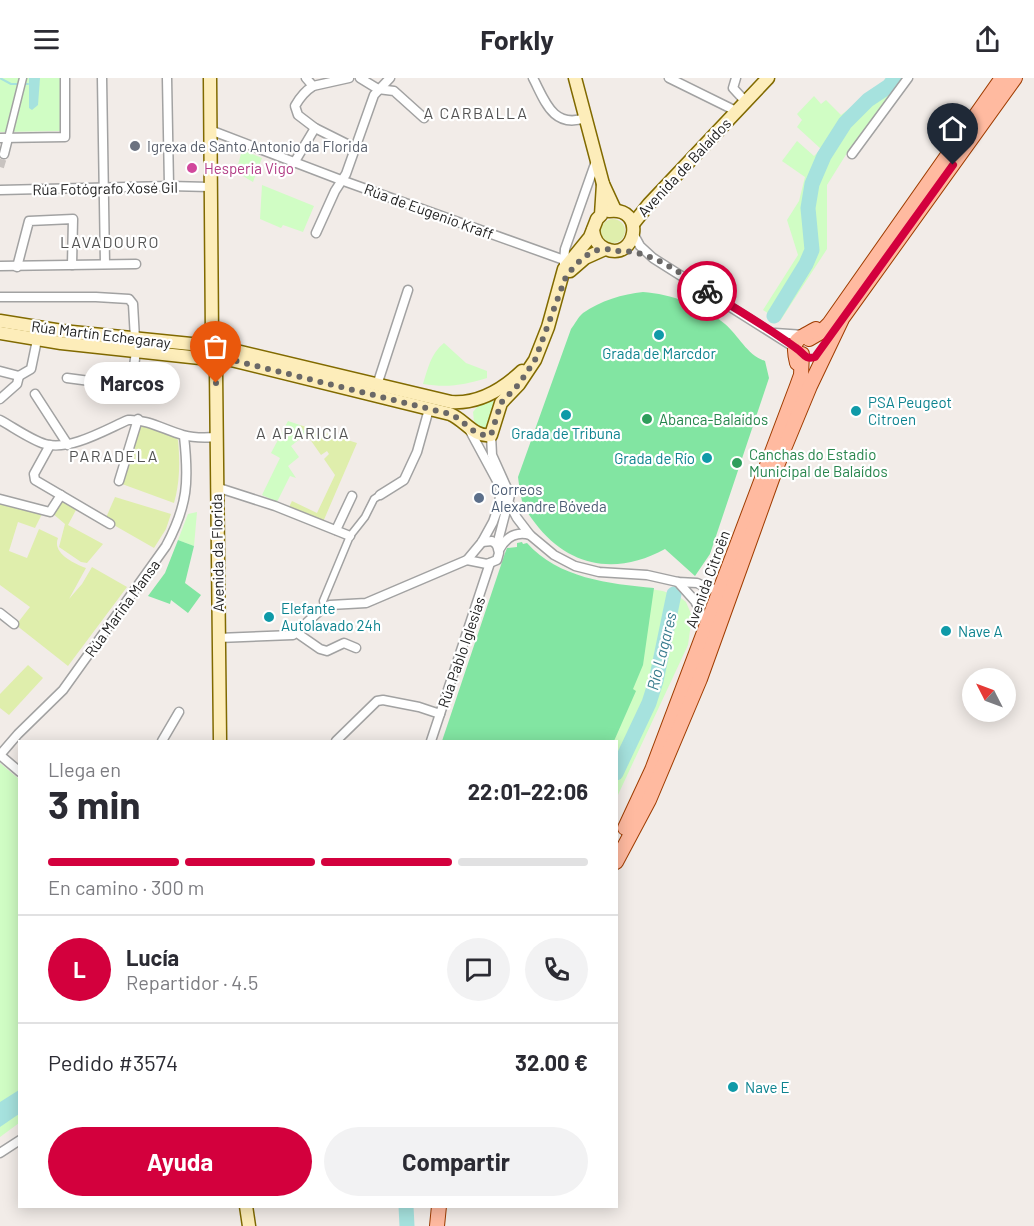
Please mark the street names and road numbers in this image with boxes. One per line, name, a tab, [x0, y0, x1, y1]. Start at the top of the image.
street label: Avenida de Balaídos	[634, 114, 734, 220]
street label: Rúa Fotógrafo Xosé Gil	[32, 178, 178, 198]
street label: Rúa de Eugenio Kraff	[362, 179, 496, 243]
street label: Rúa Martín Echegaray	[30, 317, 172, 351]
street label: Avenida da Florida	[207, 494, 227, 612]
street label: Avenida Citroën	[681, 528, 733, 630]
street label: Rúa Mariña Mansa	[81, 556, 163, 660]
street label: Rúa Pablo Iglesias	[434, 594, 488, 710]

